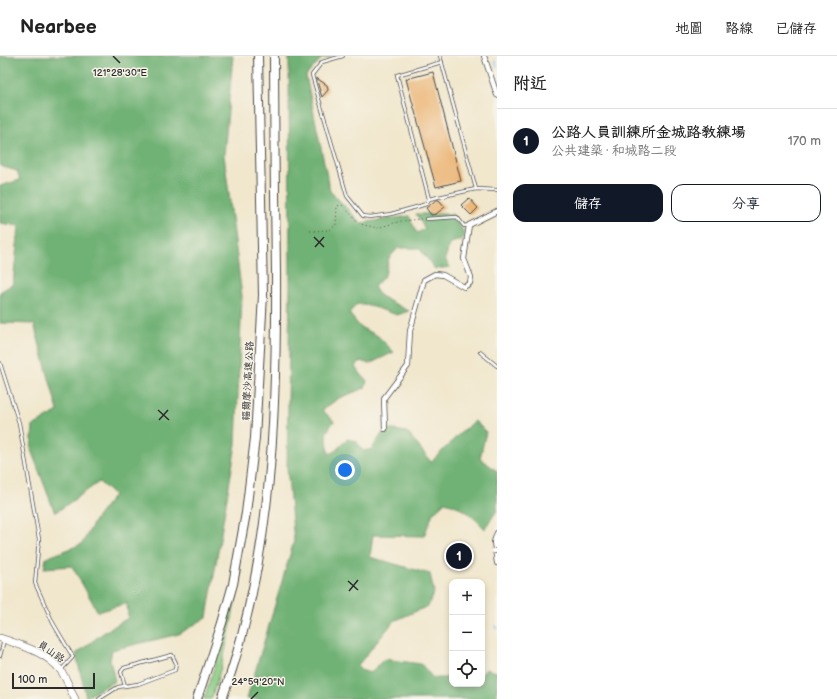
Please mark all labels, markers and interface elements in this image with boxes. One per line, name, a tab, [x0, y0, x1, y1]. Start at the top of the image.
text: Nearbee	[20, 16, 97, 39]
text: 地圖	[675, 20, 703, 37]
text: 路線	[725, 20, 753, 37]
text: 已儲存	[775, 20, 817, 37]
text: 121°28'30"E	[93, 67, 148, 79]
text: 附近	[513, 74, 547, 94]
text: 公路人員訓練所金城路教練場	[551, 123, 746, 142]
text: 1	[523, 133, 529, 149]
text: 170 m	[788, 133, 821, 149]
text: 公共建築 · 和城路二段	[551, 143, 676, 159]
button: 儲存	[513, 184, 663, 222]
button: 分享	[671, 184, 821, 222]
street label: 福爾摩沙高速公路	[240, 341, 256, 421]
your location	[335, 460, 355, 480]
pin: 1	[446, 541, 472, 571]
map controls	[449, 579, 485, 687]
button: +	[449, 579, 485, 615]
button: −	[449, 615, 485, 651]
street label: 員山路	[35, 638, 67, 666]
button: locate	[449, 651, 485, 687]
scale bar	[12, 671, 95, 690]
text: 100 m	[18, 673, 47, 686]
text: 24°59'20"N	[232, 676, 284, 688]

